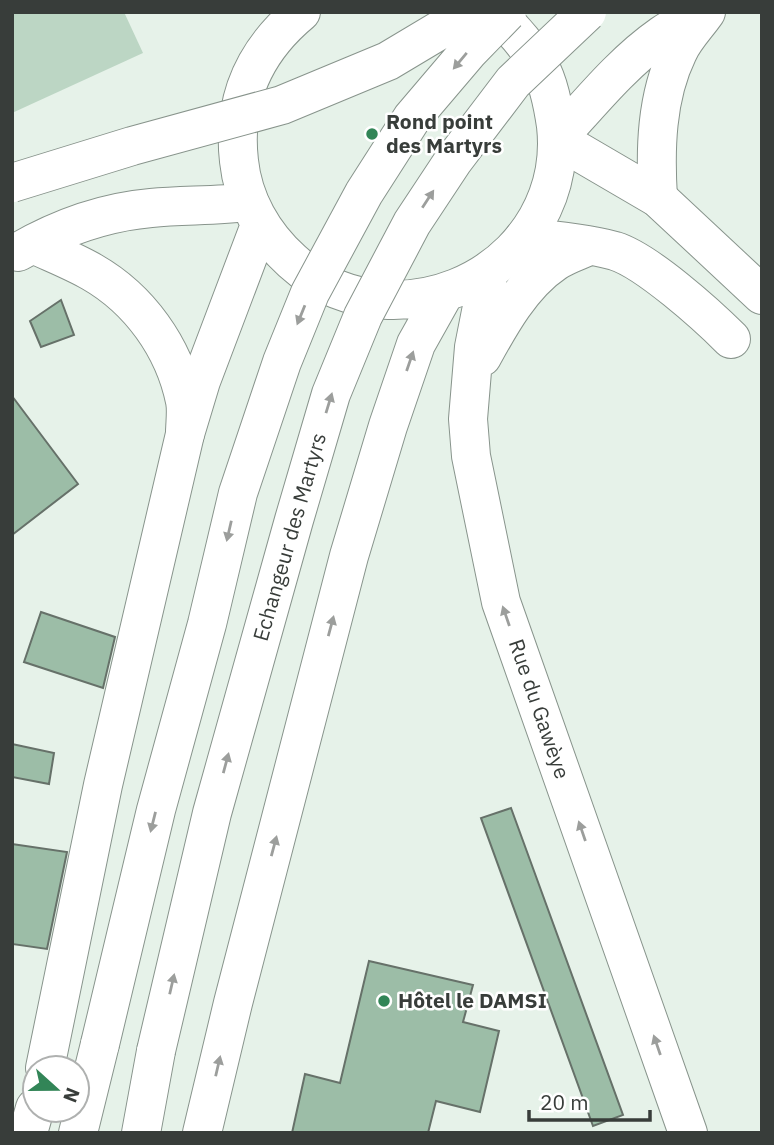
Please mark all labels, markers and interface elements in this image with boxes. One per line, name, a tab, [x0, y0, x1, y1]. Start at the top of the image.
one-way arrow	[453, 53, 468, 70]
place label: Rond point des Martyrs	[386, 107, 502, 159]
marker: Rond point des Martyrs	[364, 126, 380, 142]
one-way arrow	[421, 189, 434, 209]
one-way arrow	[295, 305, 306, 326]
one-way arrow	[405, 350, 416, 371]
one-way arrow	[324, 392, 334, 413]
street label: Echangeur des Martyrs	[246, 429, 332, 644]
one-way arrow	[223, 520, 234, 542]
one-way arrow	[500, 605, 511, 626]
one-way arrow	[326, 614, 337, 636]
street label: Rue du Gawèye	[503, 635, 577, 782]
one-way arrow	[222, 753, 232, 774]
one-way arrow	[147, 811, 158, 833]
one-way arrow	[576, 820, 587, 841]
one-way arrow	[269, 835, 280, 857]
one-way arrow	[167, 973, 178, 995]
place label: Hôtel le DAMSI	[398, 986, 547, 1014]
marker: Hôtel le DAMSI	[376, 993, 392, 1009]
one-way arrow	[651, 1035, 662, 1056]
north arrow	[21, 1054, 91, 1124]
one-way arrow	[213, 1055, 224, 1077]
scale bar	[529, 1078, 650, 1122]
text: N	[58, 1084, 86, 1106]
text: 20 m	[540, 1088, 589, 1116]

